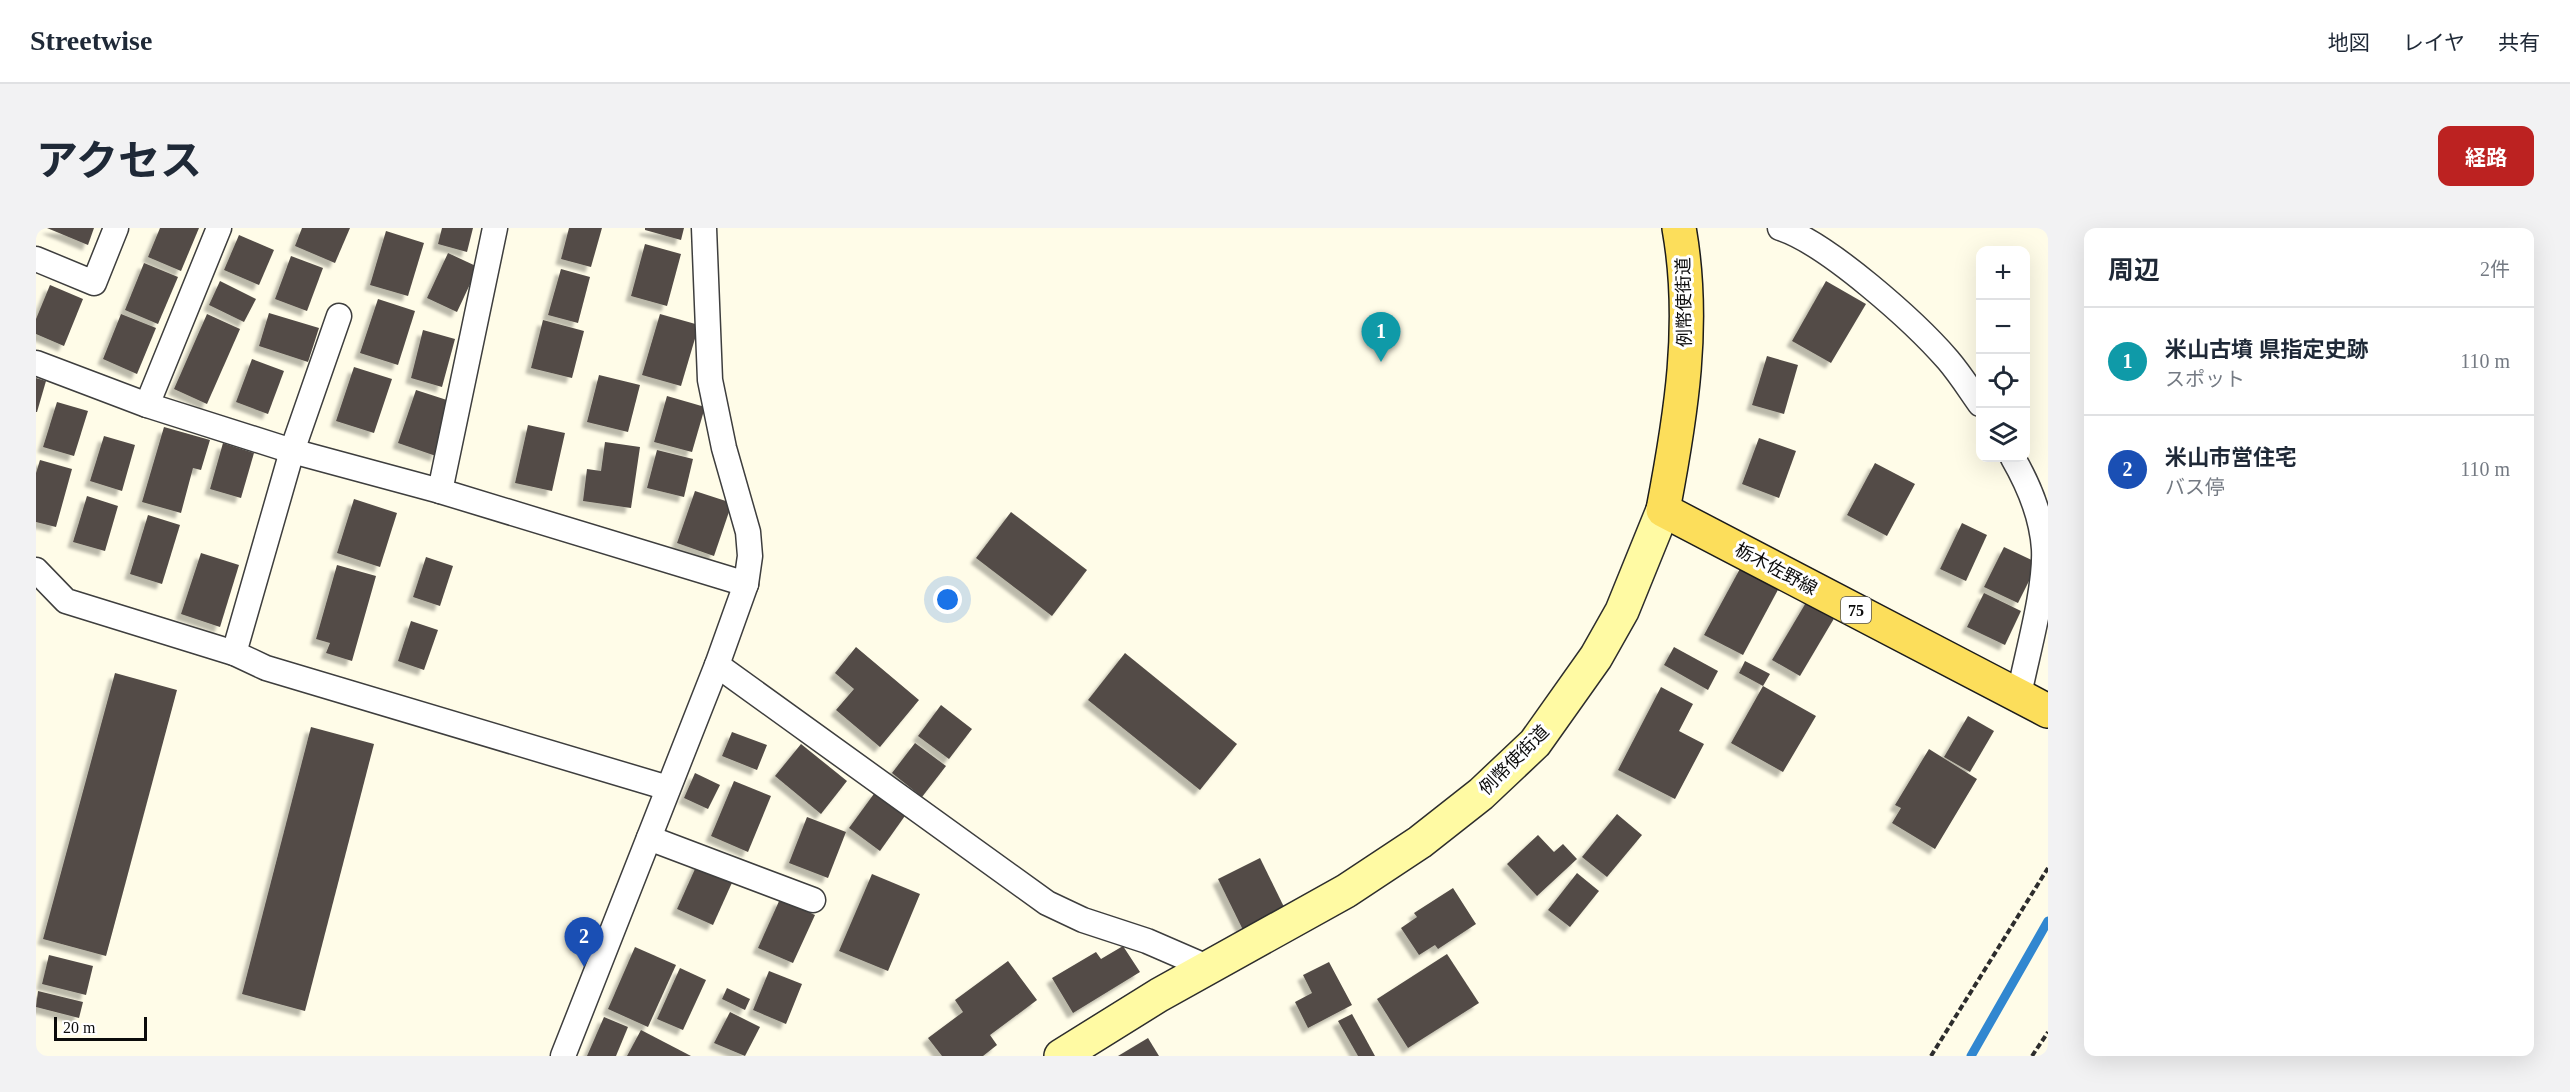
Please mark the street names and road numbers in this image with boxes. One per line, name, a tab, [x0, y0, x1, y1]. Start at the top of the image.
street label: 例幣使街道	[1673, 257, 1695, 347]
street label: 栃木佐野線	[1732, 539, 1820, 599]
road number: 75	[1841, 597, 1871, 623]
street label: 例幣使街道	[1475, 721, 1553, 799]

